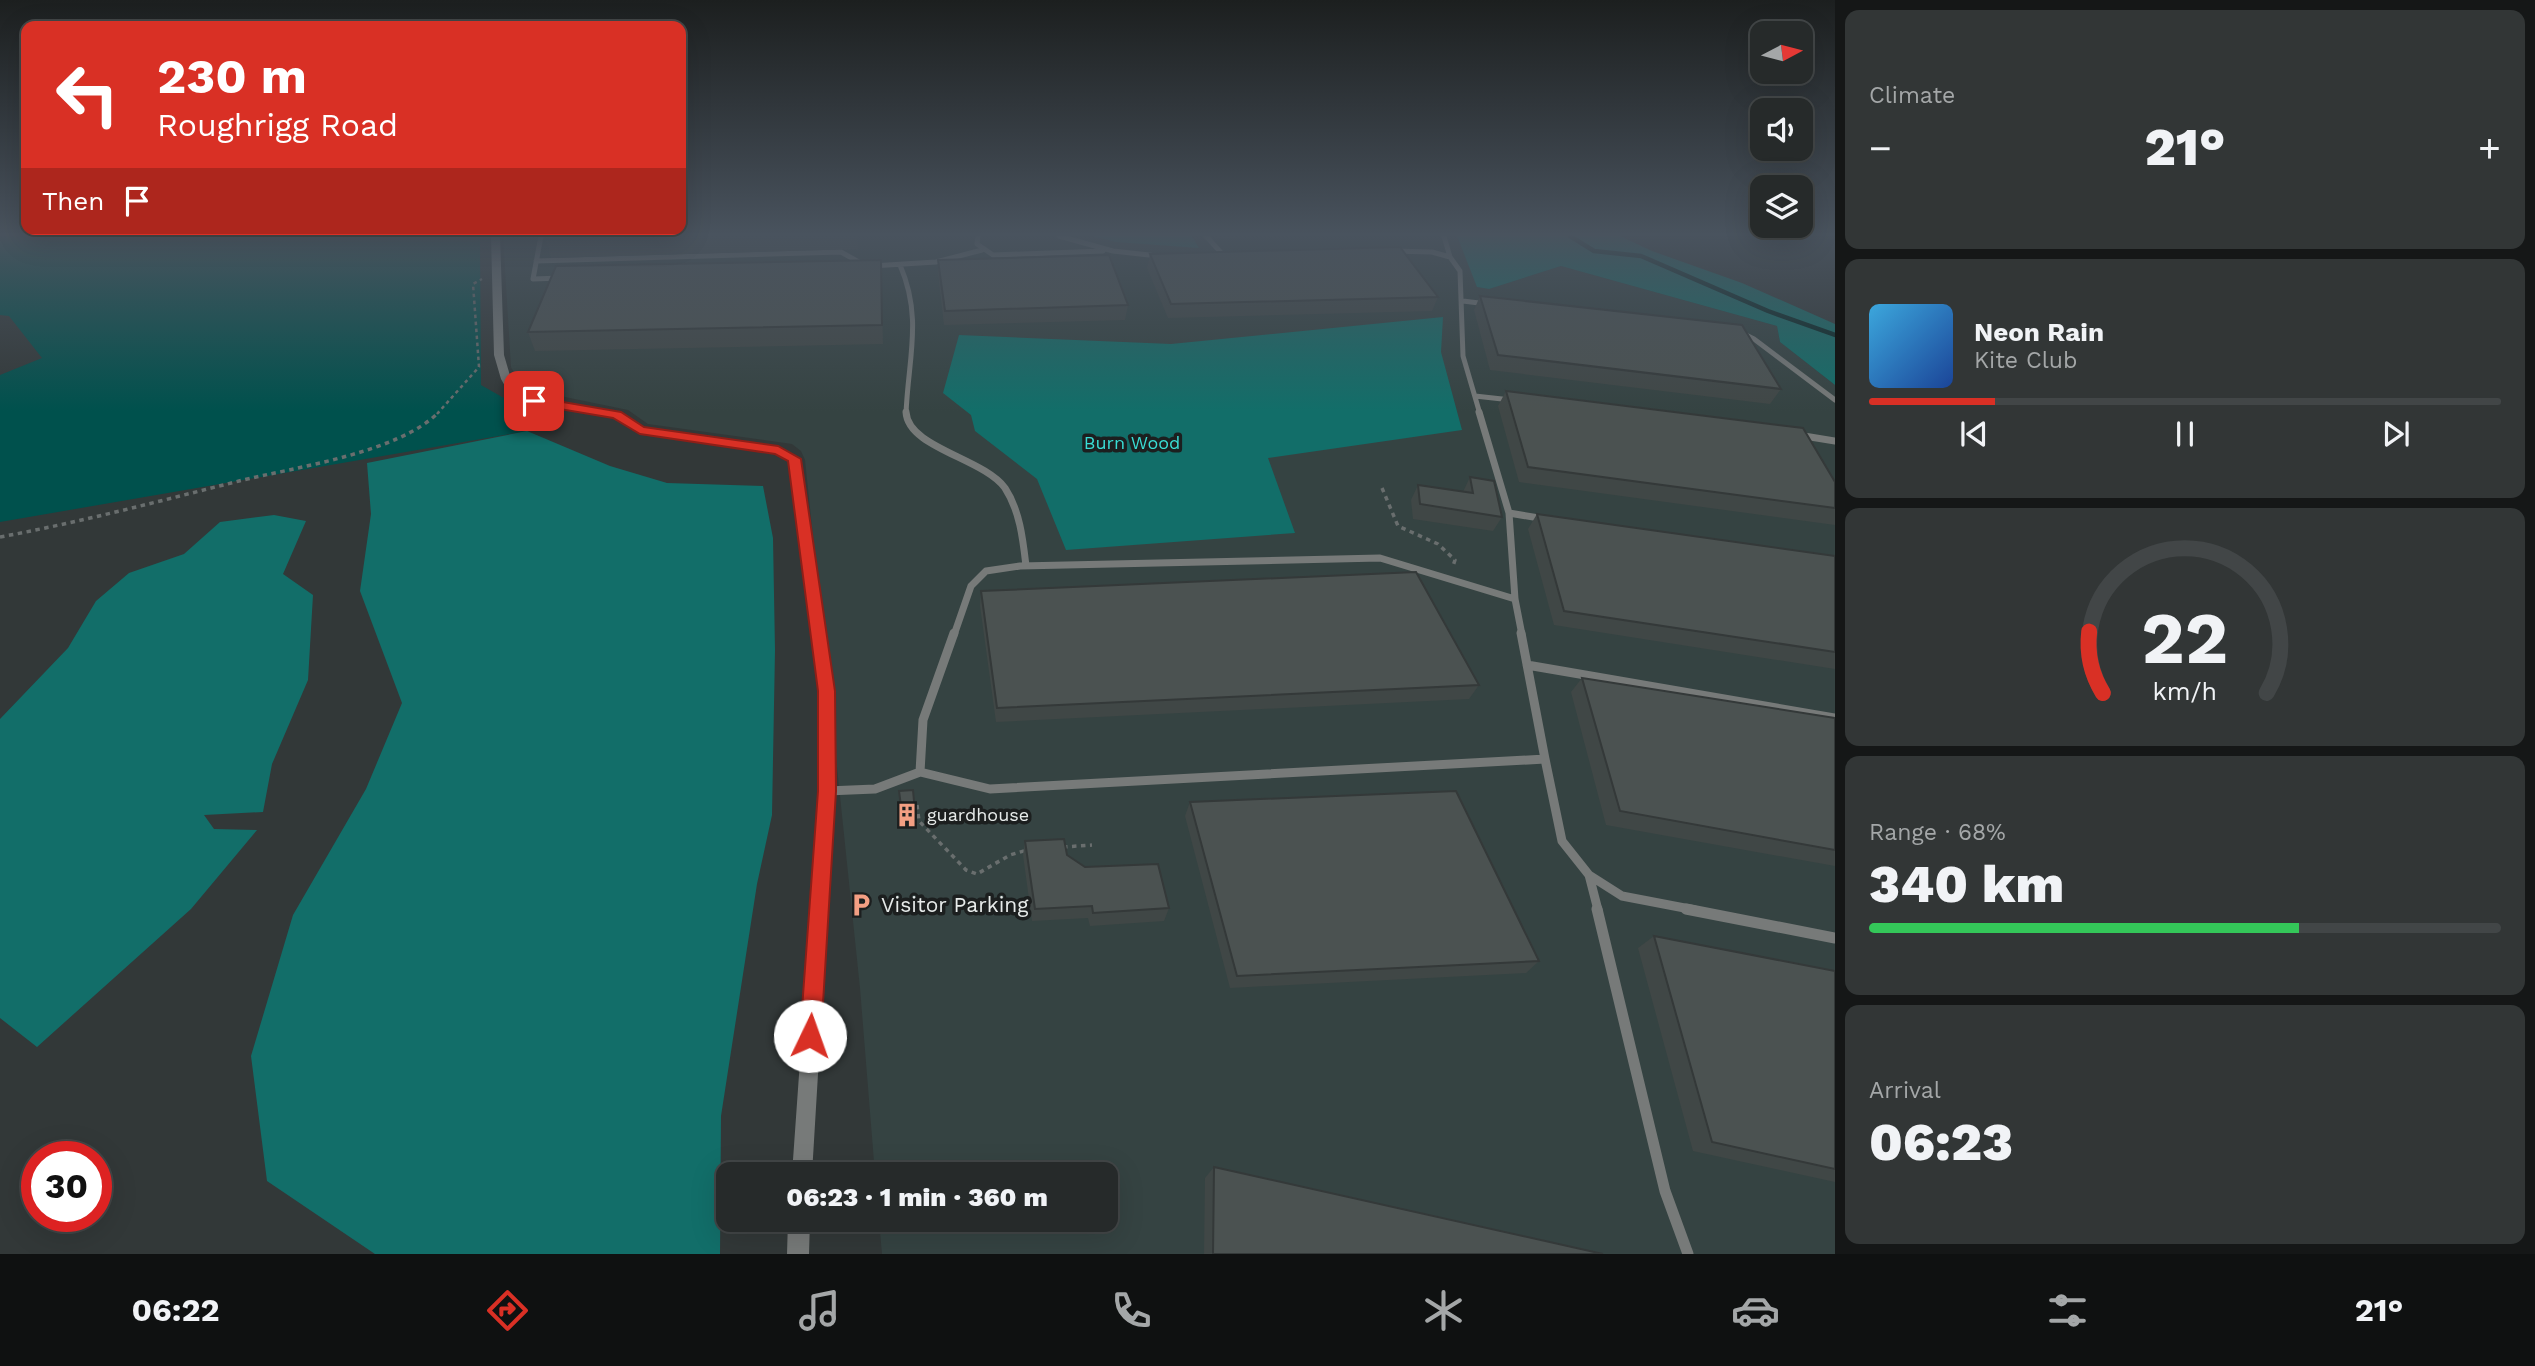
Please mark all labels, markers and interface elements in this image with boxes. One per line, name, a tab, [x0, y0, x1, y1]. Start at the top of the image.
north arrow	[1750, 21, 1813, 84]
map controls	[1750, 21, 1813, 238]
text: 230 m	[157, 47, 307, 105]
icon: left	[42, 49, 133, 140]
text: Climate	[1869, 82, 1955, 109]
button: sound	[1750, 98, 1813, 161]
text: Roughrigg Road	[157, 106, 398, 144]
text: 21°	[2145, 117, 2225, 178]
text: −	[1869, 126, 1892, 170]
text: +	[2478, 126, 2501, 170]
button: layers	[1750, 175, 1813, 238]
icon: arrive	[118, 182, 156, 220]
text: Then	[42, 186, 104, 216]
text: Neon Rain	[1974, 317, 2104, 347]
text: Kite Club	[1974, 347, 2077, 374]
pin	[504, 371, 564, 431]
icon: arrive	[515, 382, 553, 420]
icon: previous	[1955, 415, 1993, 453]
icon: pause	[2166, 415, 2204, 453]
icon: next	[2377, 415, 2415, 453]
park label: Burn Wood	[1084, 432, 1180, 453]
text: 22	[2142, 595, 2228, 681]
text: km/h	[2153, 677, 2217, 706]
building icon: guardhouse	[893, 801, 921, 829]
place label: guardhouse	[927, 804, 1029, 825]
text: Range · 68%	[1869, 819, 2006, 846]
text: 340 km	[1869, 854, 2064, 915]
parking icon: Visitor Parking	[847, 891, 875, 919]
place label: Visitor Parking	[881, 892, 1029, 917]
position arrow	[773, 999, 847, 1073]
text: Arrival	[1869, 1077, 1941, 1104]
text: 06:23	[1869, 1112, 2013, 1173]
speed limit sign: 30	[21, 1141, 112, 1232]
text: 06:23 · 1 min · 360 m	[786, 1182, 1048, 1212]
icon: directions	[483, 1286, 532, 1335]
icon: music	[795, 1286, 844, 1335]
icon: phone	[1107, 1286, 1156, 1335]
icon: climate	[1419, 1286, 1468, 1335]
icon: car	[1731, 1286, 1780, 1335]
icon: filters	[2043, 1286, 2092, 1335]
text: 06:22	[132, 1291, 220, 1329]
text: 21°	[2355, 1291, 2403, 1329]

